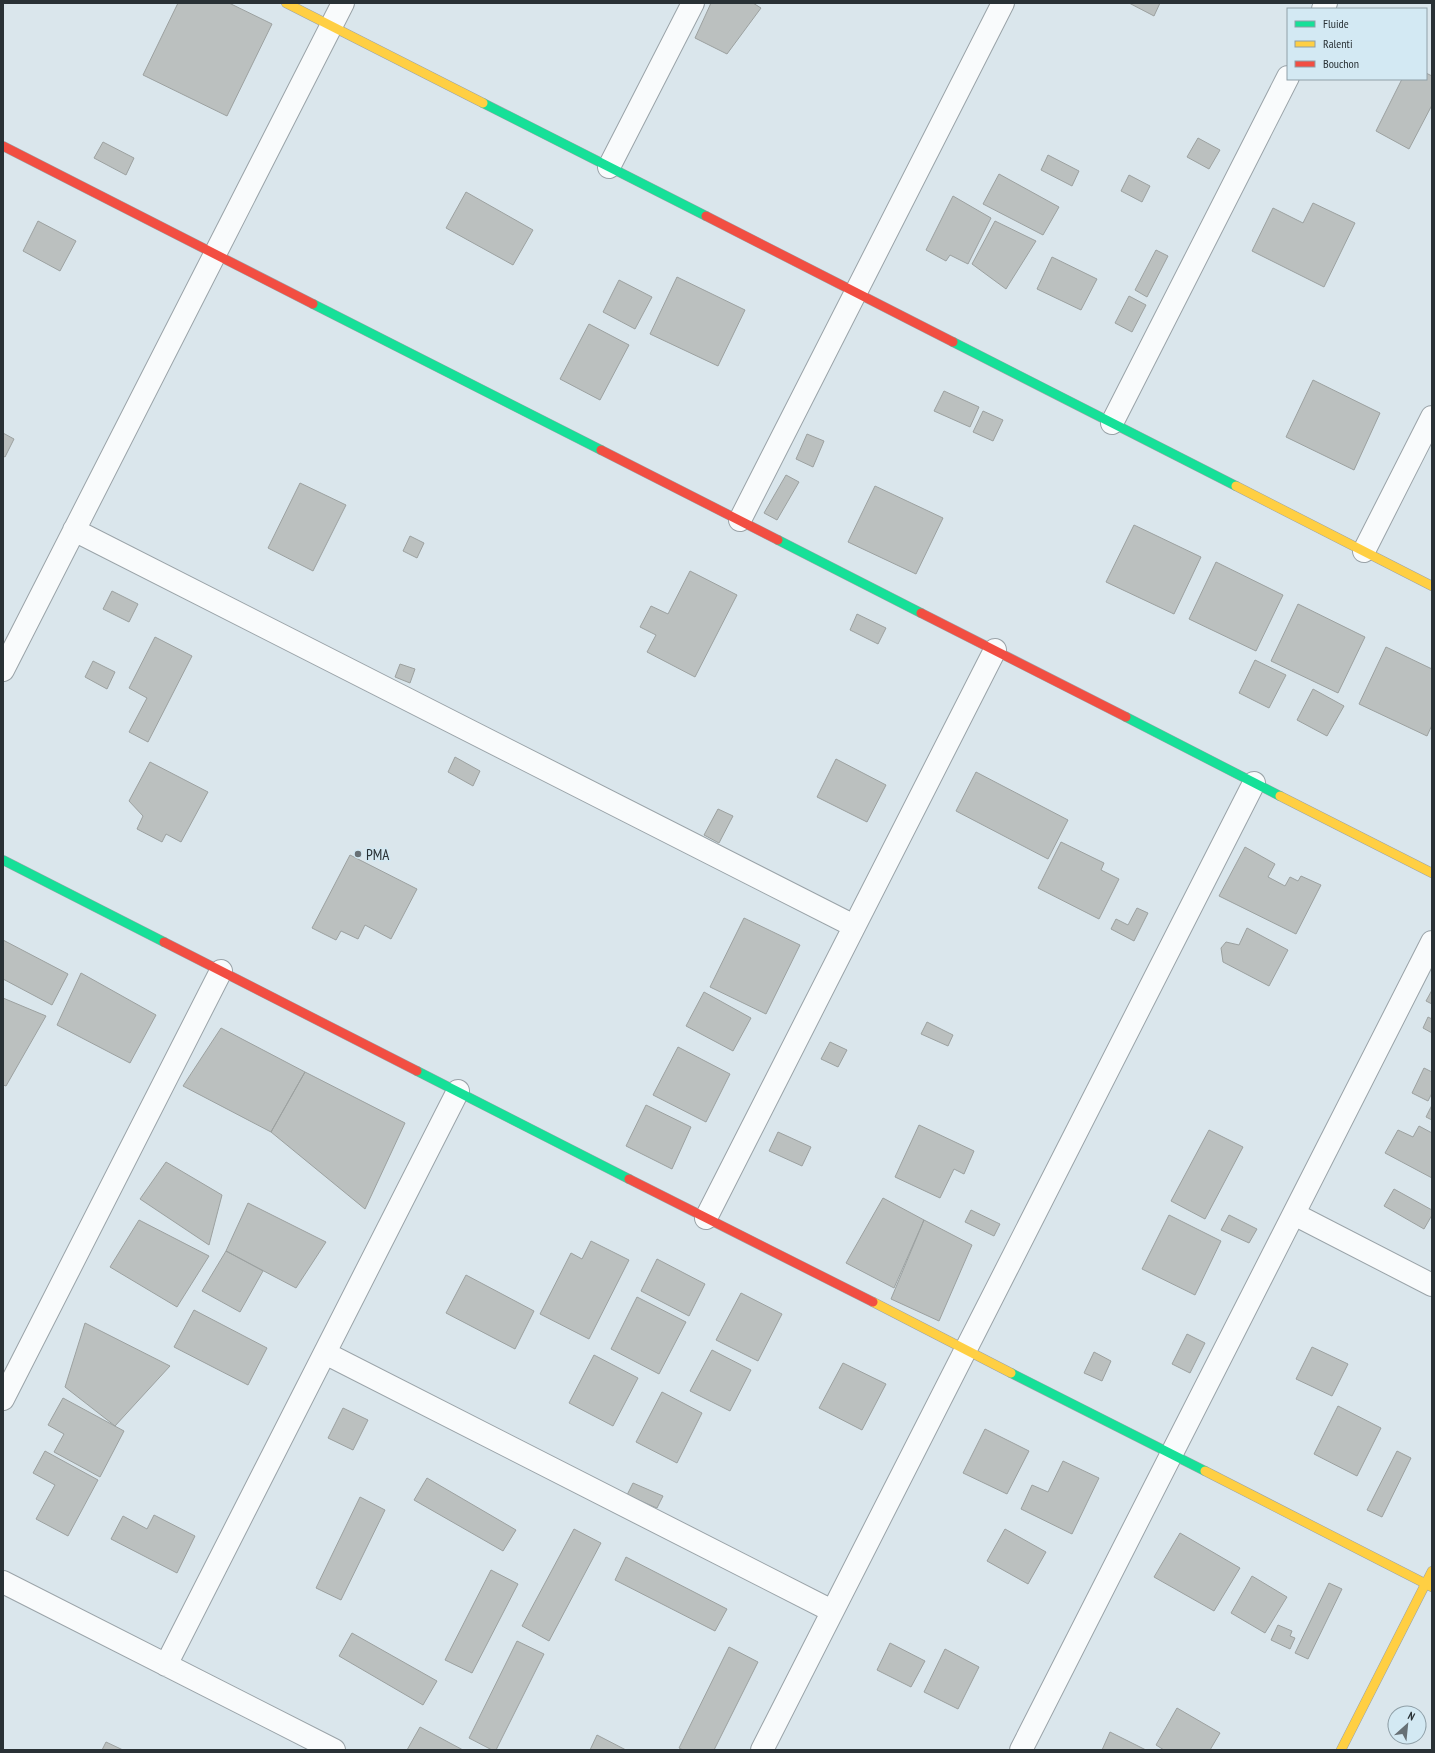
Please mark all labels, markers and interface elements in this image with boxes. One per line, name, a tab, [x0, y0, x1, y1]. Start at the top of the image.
legend	[1287, 8, 1427, 80]
text: Fluide	[1323, 16, 1349, 31]
text: Ralenti	[1323, 36, 1352, 51]
text: Bouchon	[1323, 56, 1359, 71]
place label: PMA	[366, 845, 390, 864]
marker: PMA	[353, 849, 363, 859]
north arrow	[1387, 1705, 1427, 1745]
text: N	[1406, 1709, 1417, 1724]

